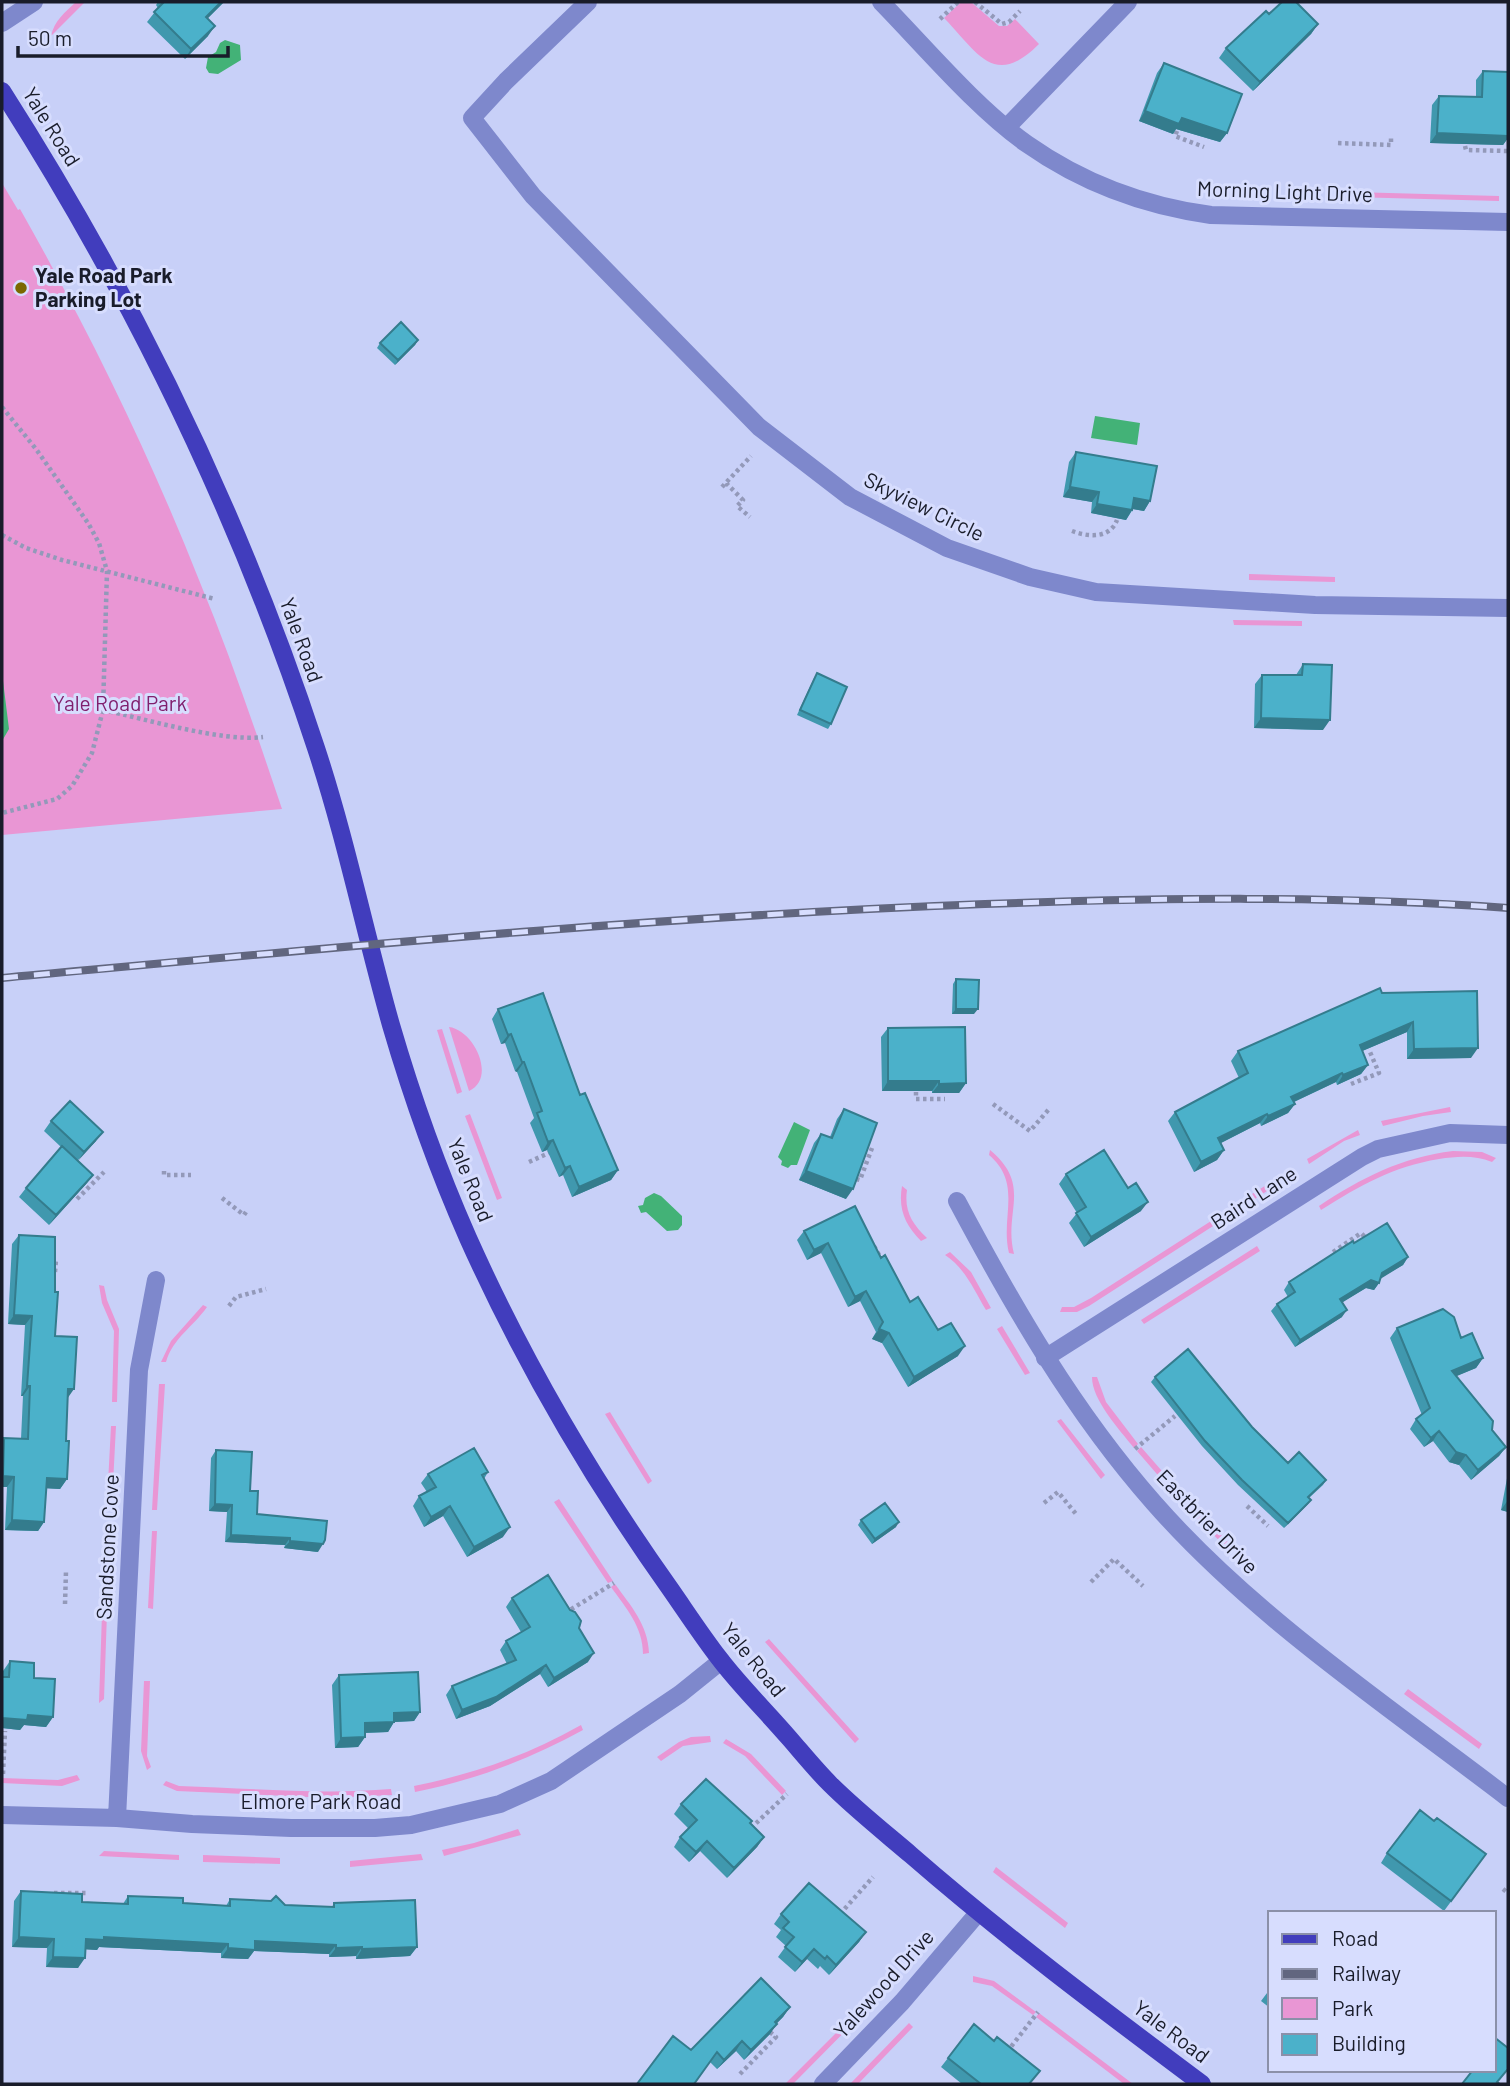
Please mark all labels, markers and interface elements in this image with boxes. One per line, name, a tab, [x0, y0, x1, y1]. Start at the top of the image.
scale bar	[18, 14, 228, 58]
text: 50 m	[28, 25, 72, 50]
street label: Yale Road	[18, 82, 86, 170]
street label: Morning Light Drive	[1197, 175, 1373, 206]
place label: Yale Road Park Parking Lot	[35, 262, 173, 311]
marker: Yale Road Park Parking Lot	[13, 280, 29, 296]
street label: Skyview Circle	[860, 466, 989, 546]
street label: Yale Road	[276, 594, 329, 685]
park label: Yale Road Park	[53, 690, 187, 715]
street label: Yale Road	[443, 1134, 500, 1225]
street label: Baird Lane	[1206, 1160, 1301, 1234]
street label: Eastbrier Drive	[1152, 1464, 1264, 1578]
street label: Sandstone Cove	[90, 1474, 123, 1620]
street label: Yale Road	[717, 1617, 792, 1701]
street label: Elmore Park Road	[240, 1788, 402, 1813]
legend	[1268, 1911, 1496, 2072]
street label: Yalewood Drive	[828, 1924, 938, 2042]
text: Road	[1332, 1925, 1378, 1950]
text: Railway	[1332, 1960, 1401, 1985]
street label: Yale Road	[1129, 1994, 1215, 2067]
text: Park	[1332, 1995, 1373, 2020]
text: Building	[1332, 2030, 1406, 2055]

